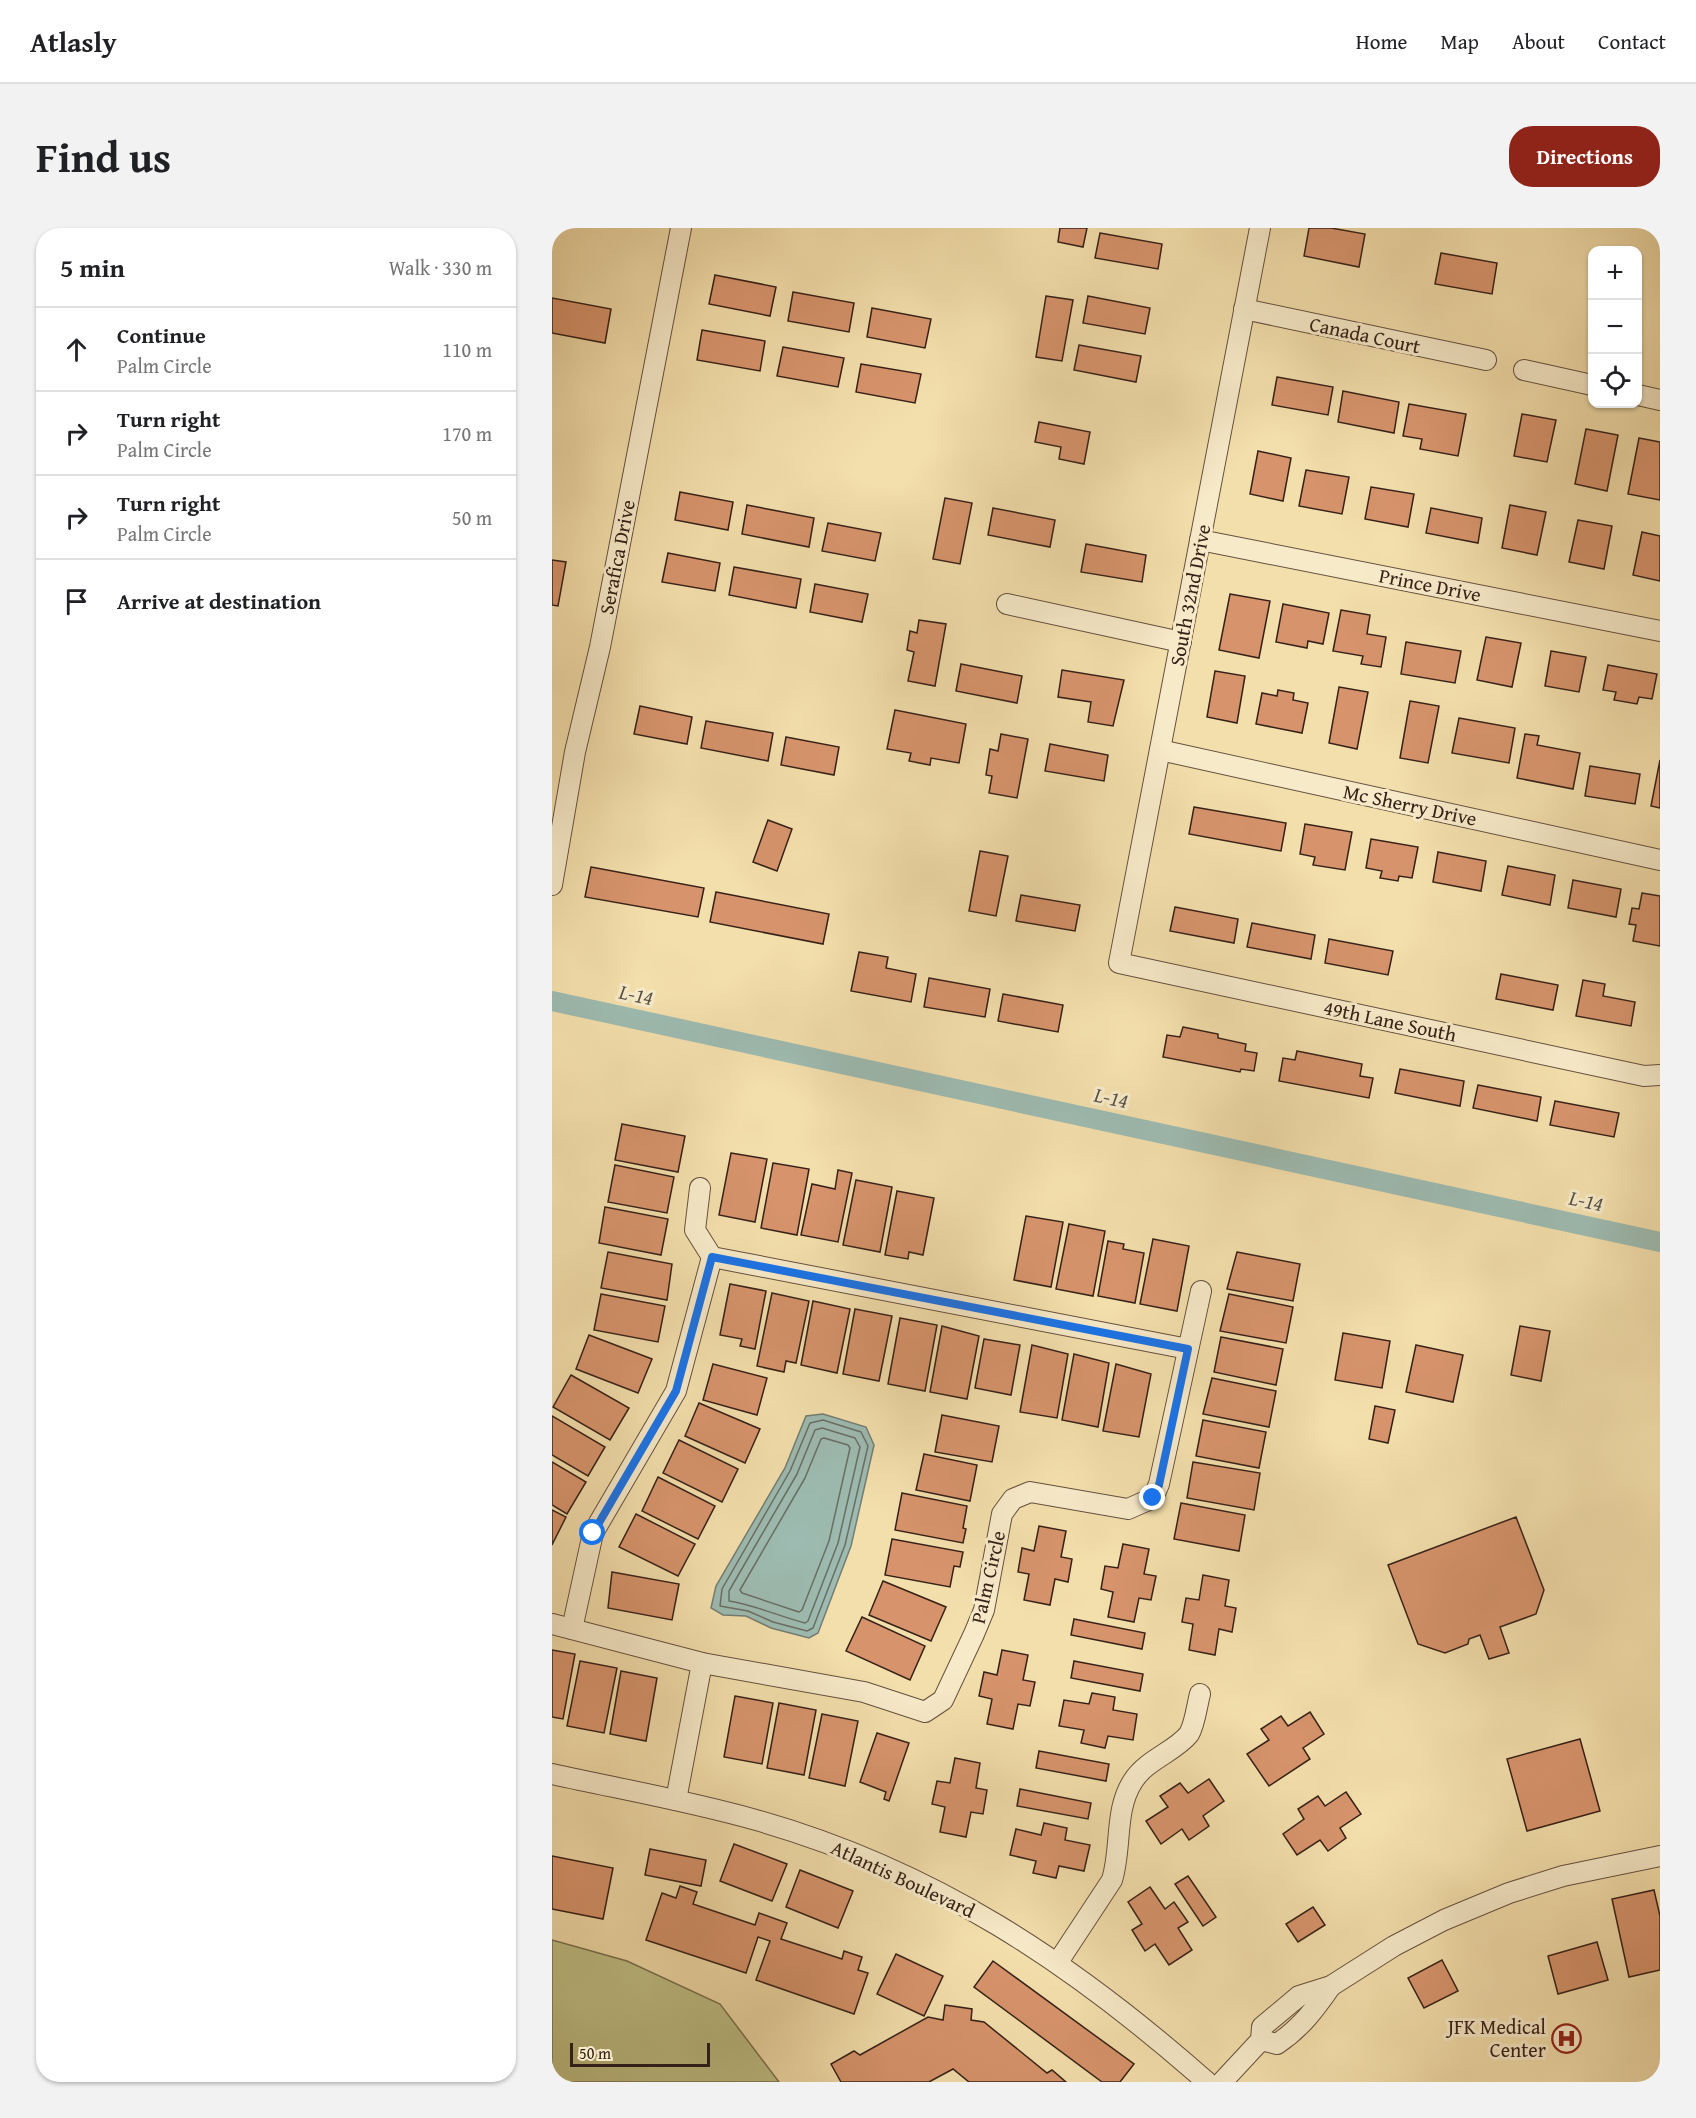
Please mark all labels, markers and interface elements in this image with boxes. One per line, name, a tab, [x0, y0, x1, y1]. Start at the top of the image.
text: Atlasly	[30, 21, 117, 62]
text: Home	[1356, 26, 1407, 57]
text: Map	[1440, 26, 1479, 57]
text: About	[1512, 26, 1565, 57]
text: Contact	[1598, 26, 1666, 57]
text: Find us	[36, 126, 171, 187]
button: Directions	[1509, 126, 1660, 187]
map controls	[1588, 246, 1642, 408]
button: +	[1588, 246, 1642, 300]
text: 5 min	[60, 248, 125, 287]
text: Walk · 330 m	[389, 253, 492, 282]
button: −	[1588, 300, 1642, 354]
street label: Canada Court	[1307, 309, 1423, 360]
text: Continue	[117, 319, 206, 351]
icon: ahead	[60, 333, 93, 366]
text: 110 m	[442, 335, 492, 364]
text: Palm Circle	[117, 351, 212, 380]
button: locate	[1588, 354, 1642, 408]
text: Turn right	[117, 403, 220, 435]
icon: right	[60, 417, 93, 450]
text: 170 m	[442, 419, 492, 448]
text: Palm Circle	[117, 435, 212, 464]
text: Turn right	[117, 487, 220, 519]
street label: Serafica Drive	[591, 497, 642, 617]
icon: right	[60, 501, 93, 534]
text: 50 m	[452, 503, 492, 532]
text: Palm Circle	[117, 519, 212, 548]
street label: South 32nd Drive	[1162, 521, 1217, 668]
street label: Prince Drive	[1377, 560, 1484, 609]
icon: arrive	[60, 585, 93, 618]
text: Arrive at destination	[117, 585, 321, 617]
street label: Mc Sherry Drive	[1341, 776, 1480, 833]
water label: L-14	[615, 976, 656, 1013]
street label: 49th Lane South	[1321, 992, 1459, 1049]
water label: L-14	[1090, 1079, 1131, 1116]
water label: L-14	[1565, 1182, 1606, 1219]
route end	[1139, 1484, 1165, 1510]
route start	[579, 1519, 605, 1545]
street label: Palm Circle	[963, 1528, 1012, 1626]
street label: Atlantis Boulevard	[827, 1833, 980, 1925]
place label: JFK Medical Center	[1445, 2012, 1546, 2064]
hospital icon: JFK Medical Center	[1551, 2023, 1583, 2055]
scale bar	[570, 2040, 710, 2068]
text: 50 m	[579, 2041, 611, 2065]

